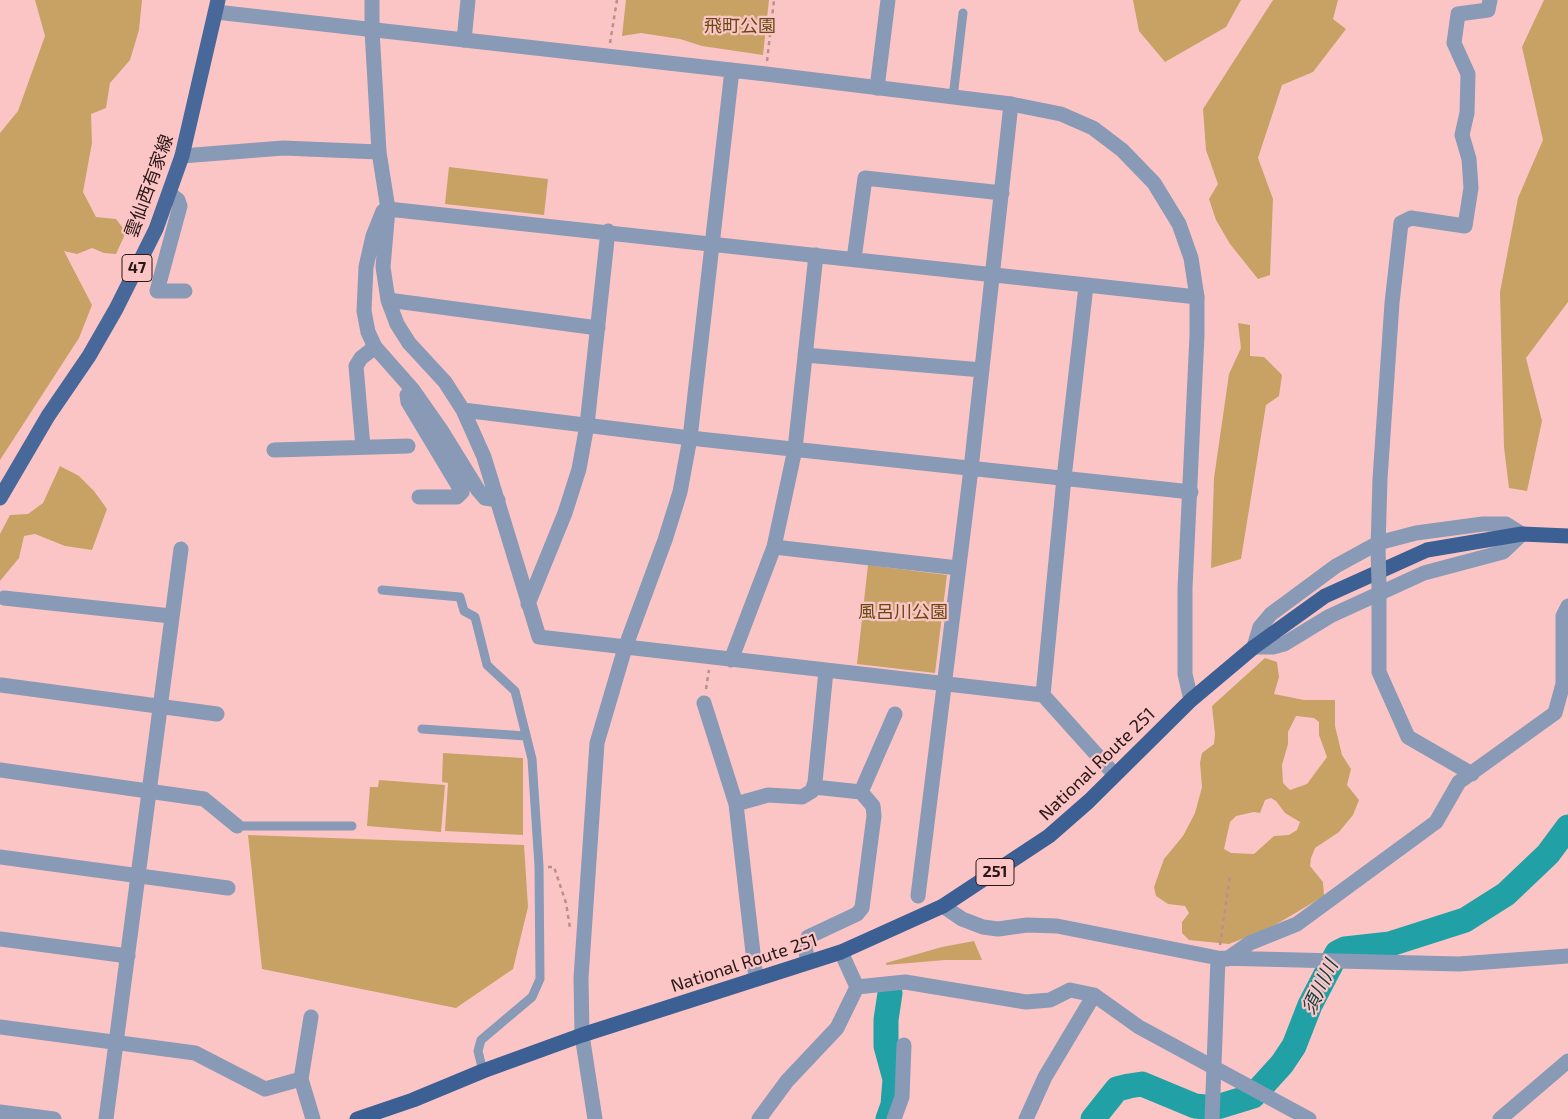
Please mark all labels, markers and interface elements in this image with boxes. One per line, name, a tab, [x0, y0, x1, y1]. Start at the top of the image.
park label: 飛町公園	[704, 15, 776, 37]
street label: 雲仙西有家線	[120, 132, 178, 240]
road number: 47	[122, 254, 152, 282]
park label: 風呂川公園	[858, 601, 948, 623]
street label: National Route 251	[1035, 703, 1159, 825]
road number: 251	[976, 859, 1014, 886]
street label: National Route 251	[668, 929, 820, 997]
water label: 須川川	[1297, 956, 1343, 1018]

